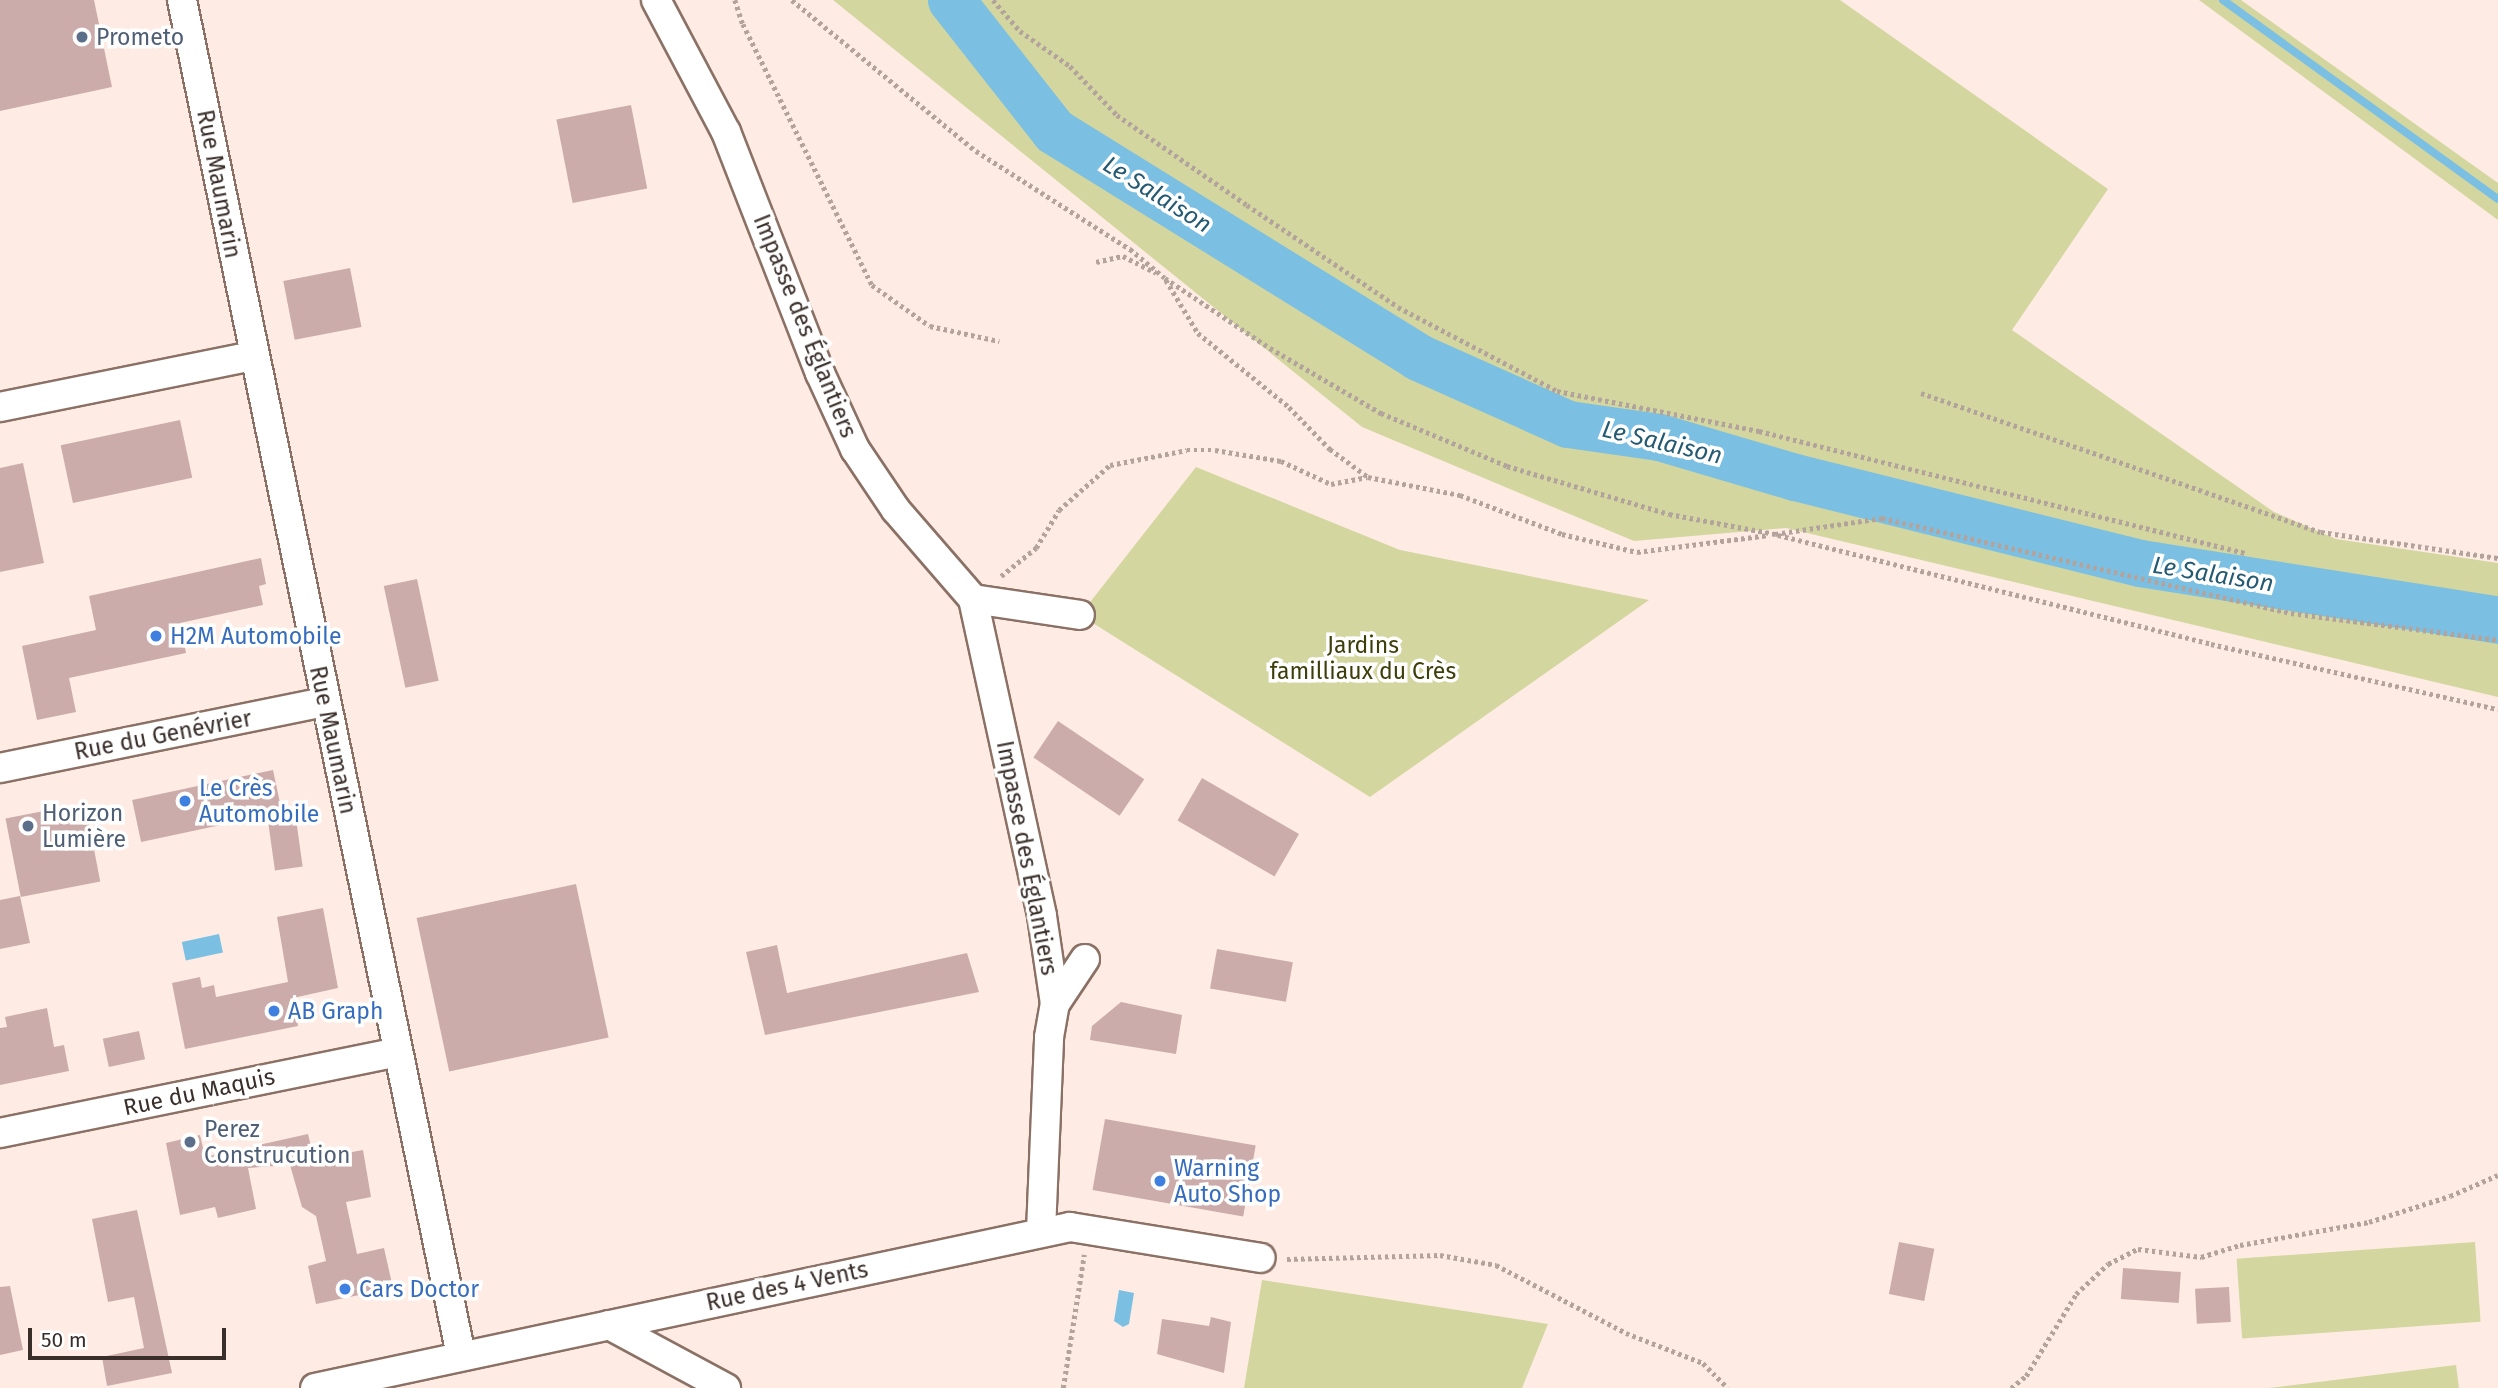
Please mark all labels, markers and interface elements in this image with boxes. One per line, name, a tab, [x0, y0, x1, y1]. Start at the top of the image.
place label: Prometo	[96, 23, 184, 51]
marker: Prometo	[74, 29, 90, 45]
street label: Rue Maumarin	[191, 107, 247, 261]
water label: Le Salaison	[1097, 150, 1217, 240]
street label: Impasse des Églantiers	[748, 210, 862, 442]
water label: Le Salaison	[1599, 415, 1725, 471]
water label: Le Salaison	[2150, 551, 2276, 599]
place label: H2M Automobile	[170, 622, 341, 650]
marker: H2M Automobile	[148, 628, 164, 644]
park label: Jardins familliaux du Crès	[1270, 631, 1456, 685]
street label: Rue Maumarin	[304, 663, 362, 817]
street label: Rue du Genévrier	[72, 704, 254, 766]
street label: Impasse des Églantiers	[991, 738, 1063, 978]
place label: Le Crès Automobile	[199, 774, 319, 828]
marker: Le Crès Automobile	[177, 793, 193, 809]
place label: Horizon Lumière	[42, 799, 126, 853]
marker: Horizon Lumière	[20, 818, 36, 834]
place label: AB Graph	[288, 997, 383, 1025]
marker: AB Graph	[266, 1003, 282, 1019]
street label: Rue du Maquis	[121, 1062, 277, 1122]
place label: Perez Construcution	[204, 1115, 350, 1169]
marker: Perez Construcution	[182, 1134, 198, 1150]
place label: Warning Auto Shop	[1174, 1154, 1281, 1208]
marker: Warning Auto Shop	[1152, 1173, 1168, 1189]
street label: Rue des 4 Vents	[704, 1255, 870, 1317]
place label: Cars Doctor	[359, 1275, 479, 1303]
marker: Cars Doctor	[337, 1281, 353, 1297]
scale bar	[32, 1314, 229, 1358]
text: 50 m	[41, 1327, 87, 1353]

